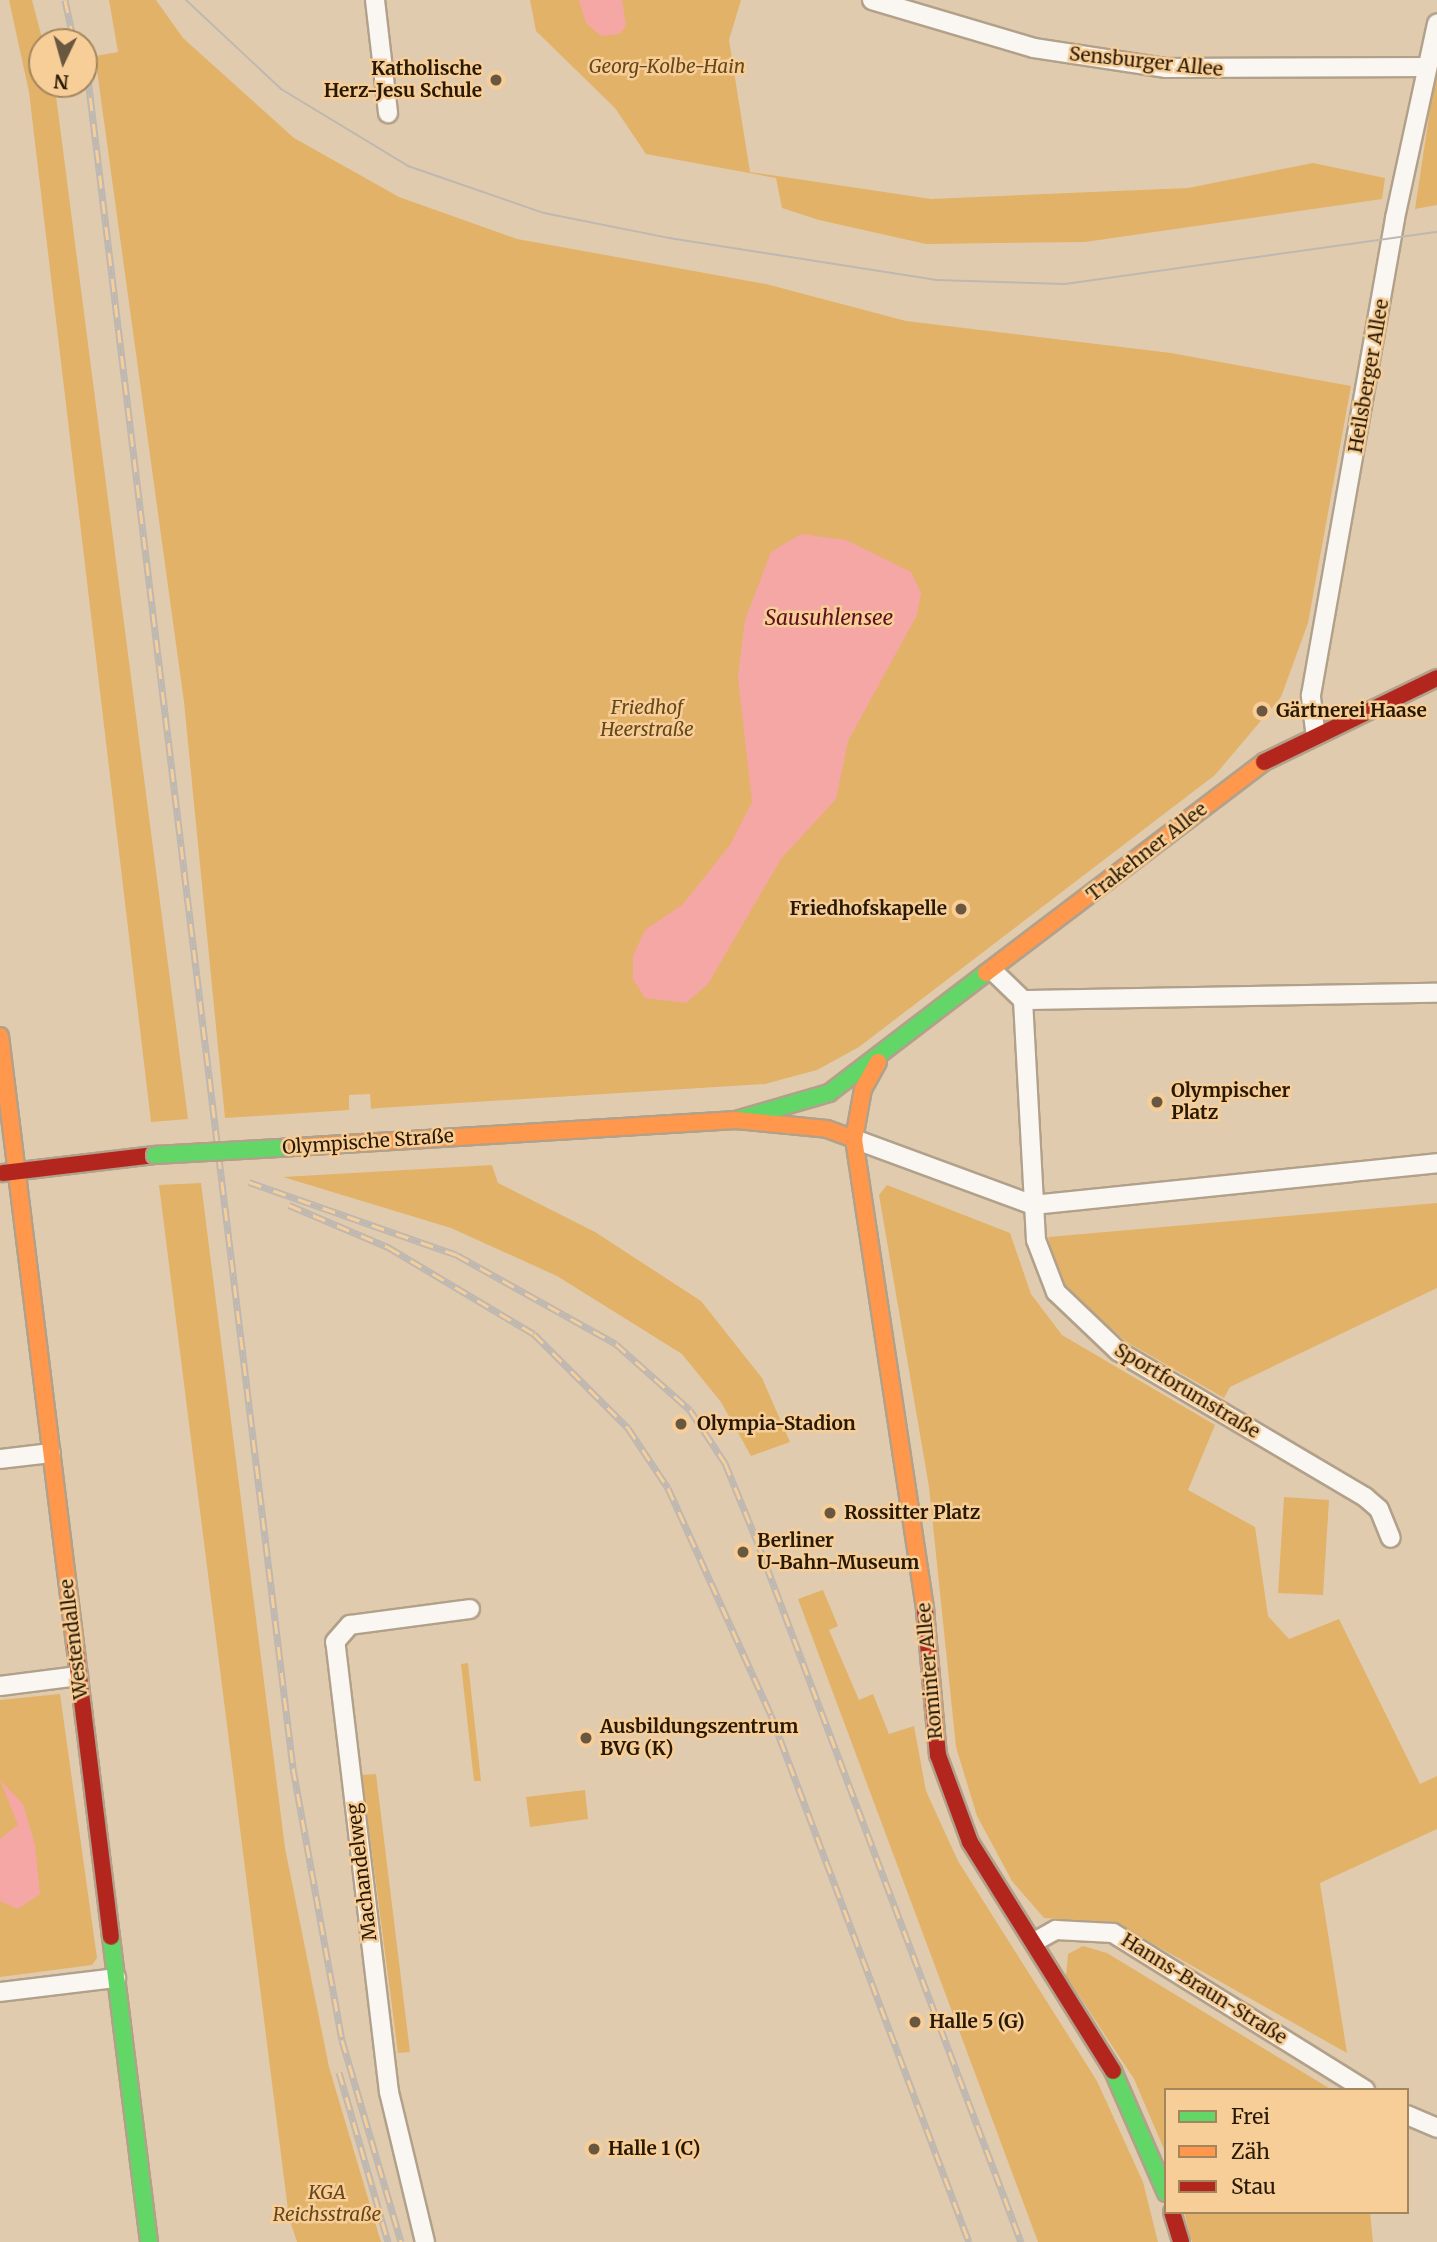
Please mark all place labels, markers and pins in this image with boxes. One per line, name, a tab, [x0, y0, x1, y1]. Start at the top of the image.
place label: Katholische Herz-Jesu Schule	[324, 58, 482, 102]
marker: Katholische Herz-Jesu Schule	[488, 72, 504, 88]
place label: Gärtnerei Haase	[1276, 700, 1427, 722]
marker: Gärtnerei Haase	[1254, 703, 1270, 719]
place label: Friedhofskapelle	[789, 898, 947, 920]
marker: Friedhofskapelle	[953, 901, 969, 917]
place label: Olympischer Platz	[1171, 1080, 1290, 1124]
marker: Olympischer Platz	[1149, 1094, 1165, 1110]
place label: Olympia-Stadion	[697, 1413, 856, 1435]
marker: Olympia-Stadion	[671, 1414, 691, 1434]
place label: Rossitter Platz	[844, 1502, 980, 1524]
marker: Rossitter Platz	[822, 1505, 838, 1521]
place label: Berliner U-Bahn-Museum	[757, 1530, 919, 1574]
marker: Berliner U-Bahn-Museum	[735, 1544, 751, 1560]
place label: Ausbildungszentrum BVG (K)	[600, 1716, 798, 1760]
marker: Ausbildungszentrum BVG (K)	[578, 1730, 594, 1746]
place label: Halle 5 (G)	[929, 2011, 1025, 2033]
marker: Halle 5 (G)	[907, 2014, 923, 2030]
place label: Halle 1 (C)	[608, 2138, 700, 2160]
marker: Halle 1 (C)	[586, 2141, 602, 2157]

